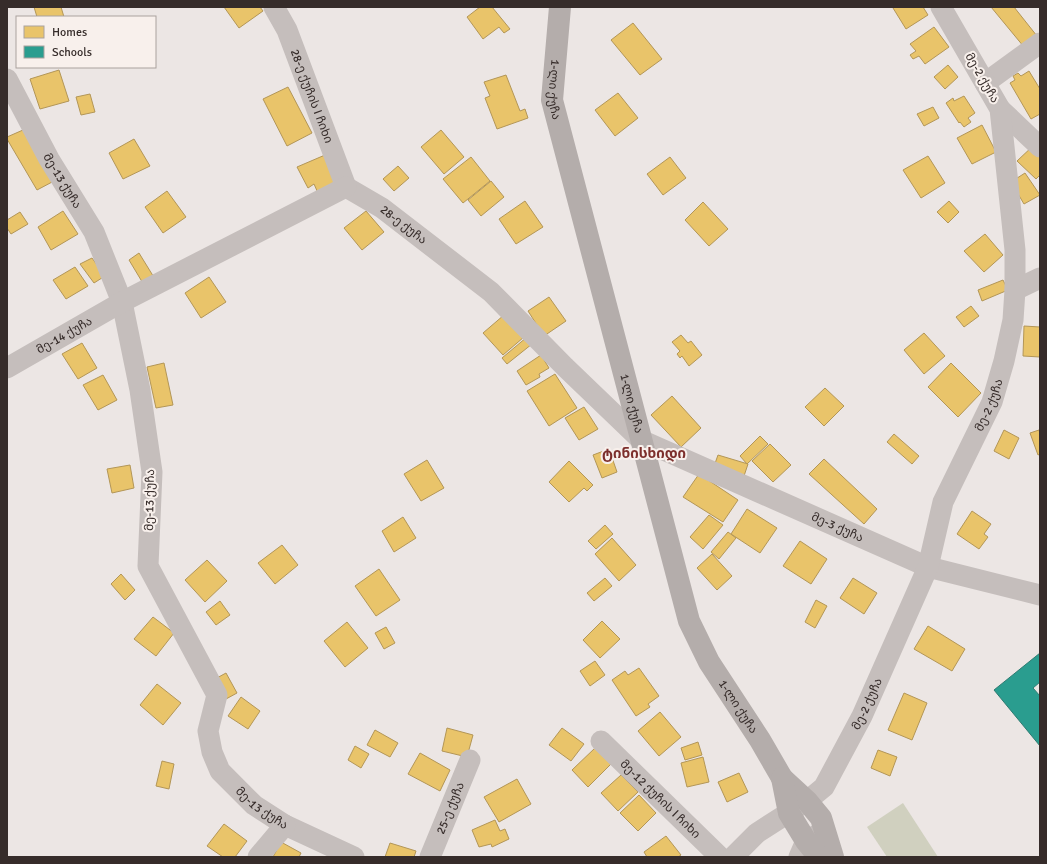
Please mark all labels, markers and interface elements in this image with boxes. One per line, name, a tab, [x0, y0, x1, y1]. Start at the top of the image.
legend	[16, 16, 156, 68]
text: Homes	[52, 25, 87, 40]
text: Schools	[52, 45, 92, 60]
street label: 28-ე ქუჩის I ჩიხი	[287, 47, 336, 145]
street label: მე-2 ქუჩა	[962, 50, 1002, 106]
street label: 1-ლი ქუჩა	[545, 59, 564, 121]
street label: მე-13 ქუჩა	[40, 151, 85, 211]
street label: 28-ე ქუჩა	[377, 202, 430, 247]
street label: მე-14 ქუჩა	[34, 313, 95, 357]
street label: 1-ლი ქუჩა	[617, 372, 647, 435]
street label: მე-2 ქუჩა	[971, 377, 1006, 434]
district label: ტინისხიდი	[602, 445, 686, 462]
street label: მე-13 ქუჩა	[142, 469, 158, 531]
street label: მე-3 ქუჩა	[809, 509, 866, 545]
street label: მე-2 ქუჩა	[849, 676, 885, 732]
street label: 1-ლი ქუჩა	[715, 677, 761, 736]
street label: მე-12 ქუჩის I ჩიხი	[617, 756, 704, 842]
street label: 25-ე ქუჩა	[433, 780, 468, 836]
street label: მე-13 ქუჩა	[233, 784, 291, 833]

